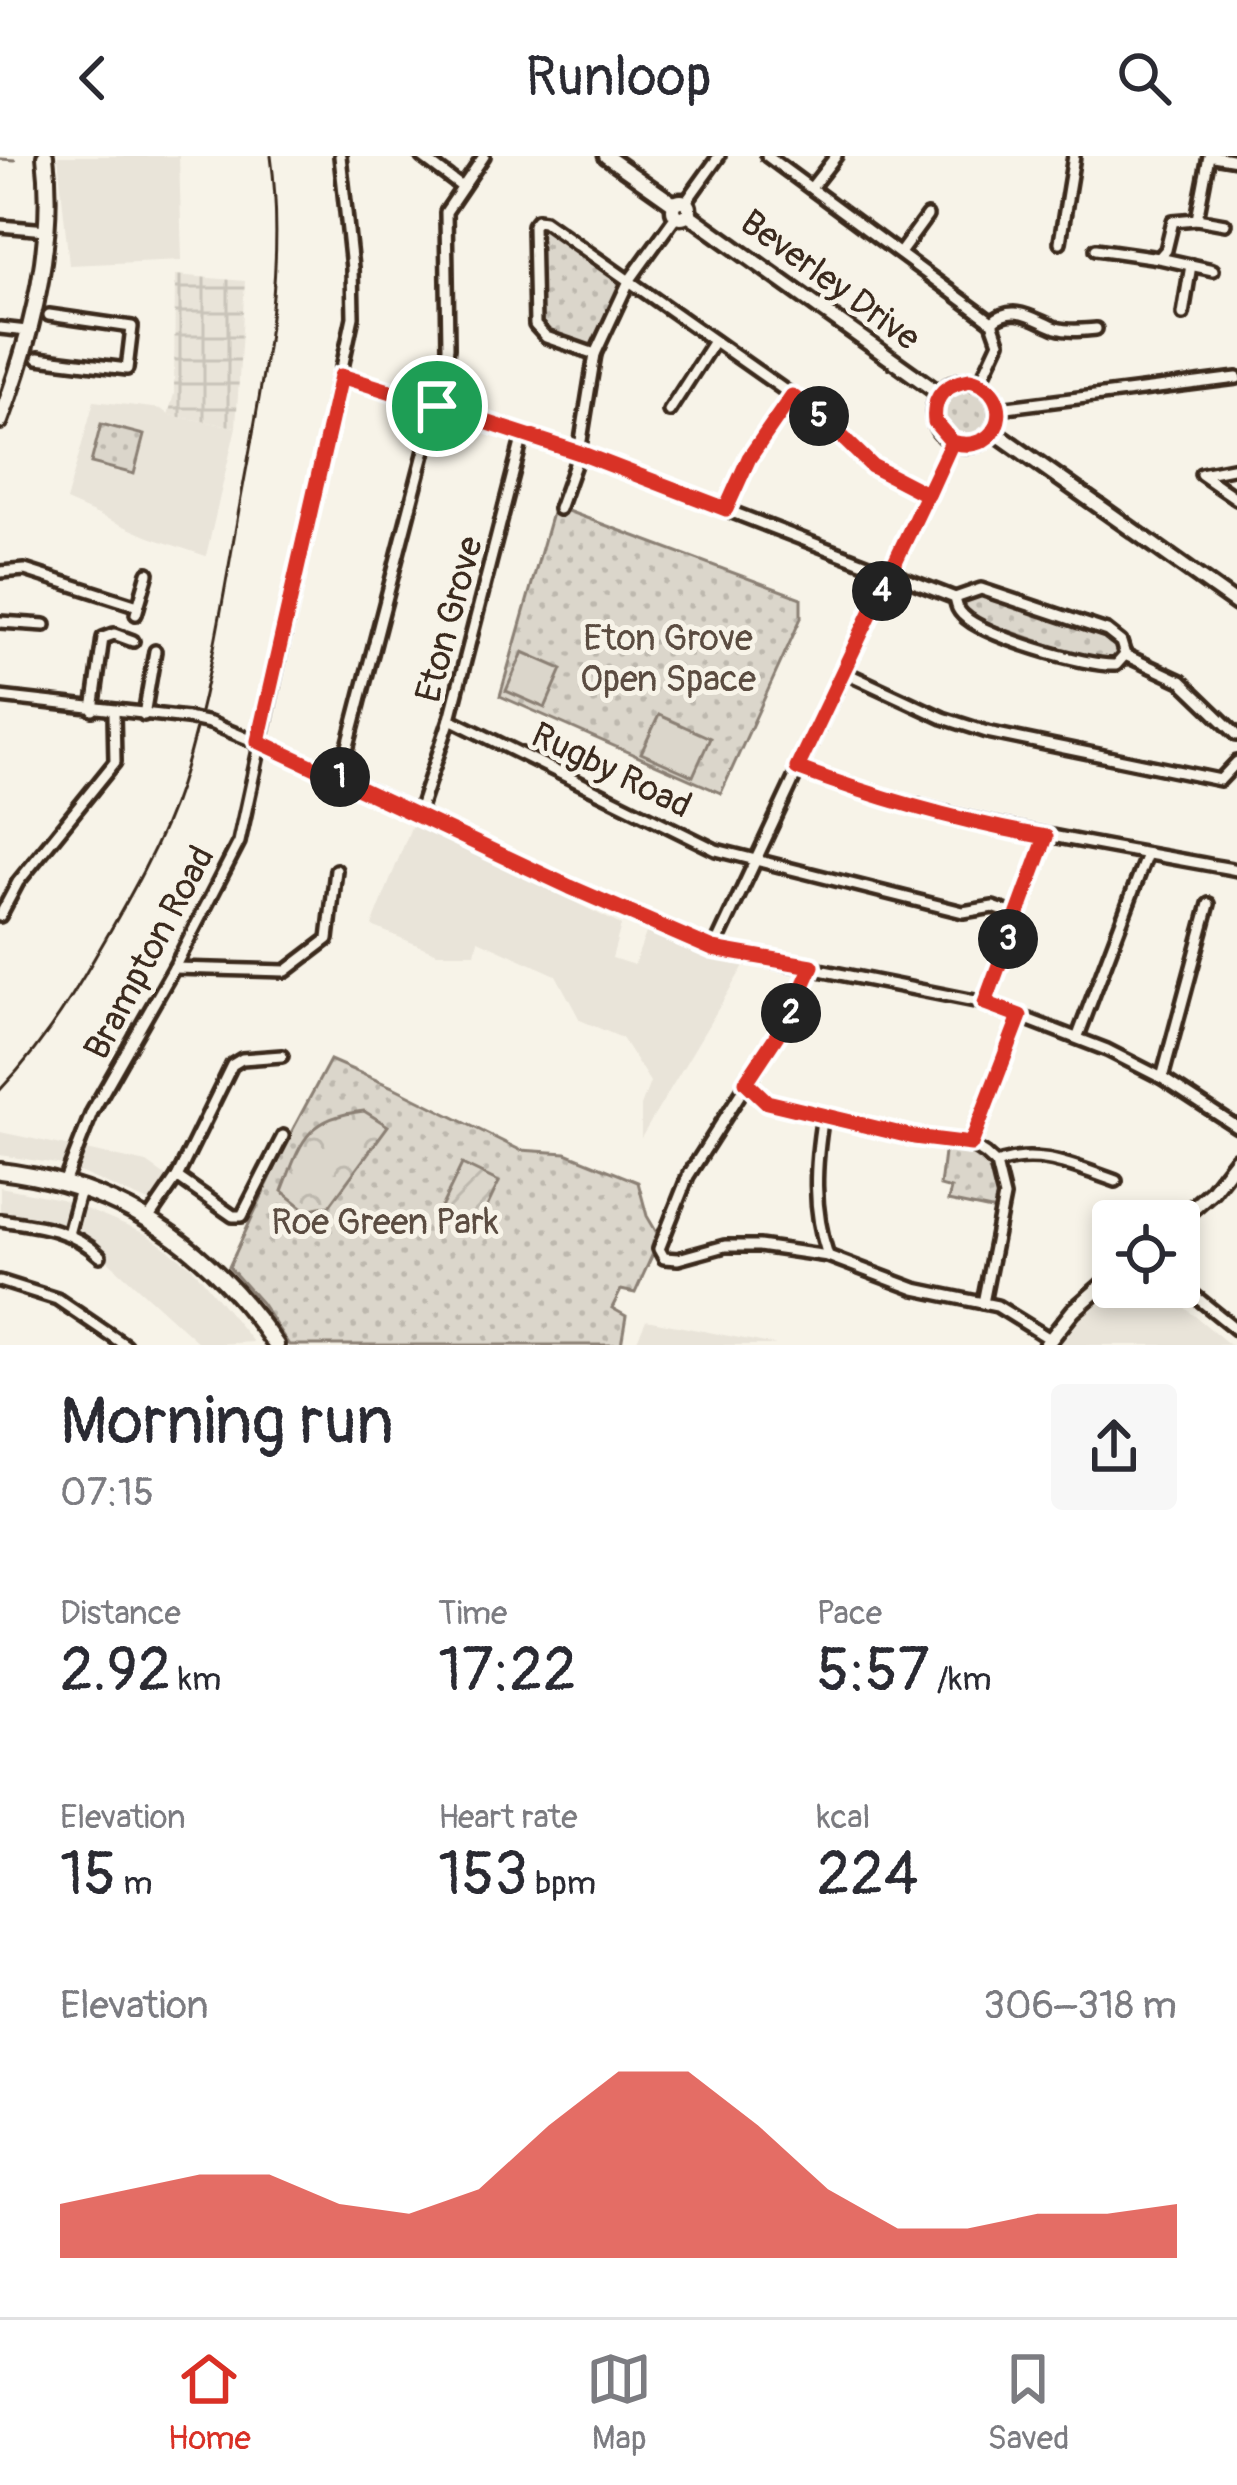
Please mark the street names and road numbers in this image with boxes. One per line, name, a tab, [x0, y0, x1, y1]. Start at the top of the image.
street label: Beverley Drive	[731, 200, 929, 361]
street label: Eton Grove	[406, 531, 493, 707]
street label: Rugby Road	[524, 712, 699, 828]
street label: Brampton Road	[74, 838, 224, 1067]

